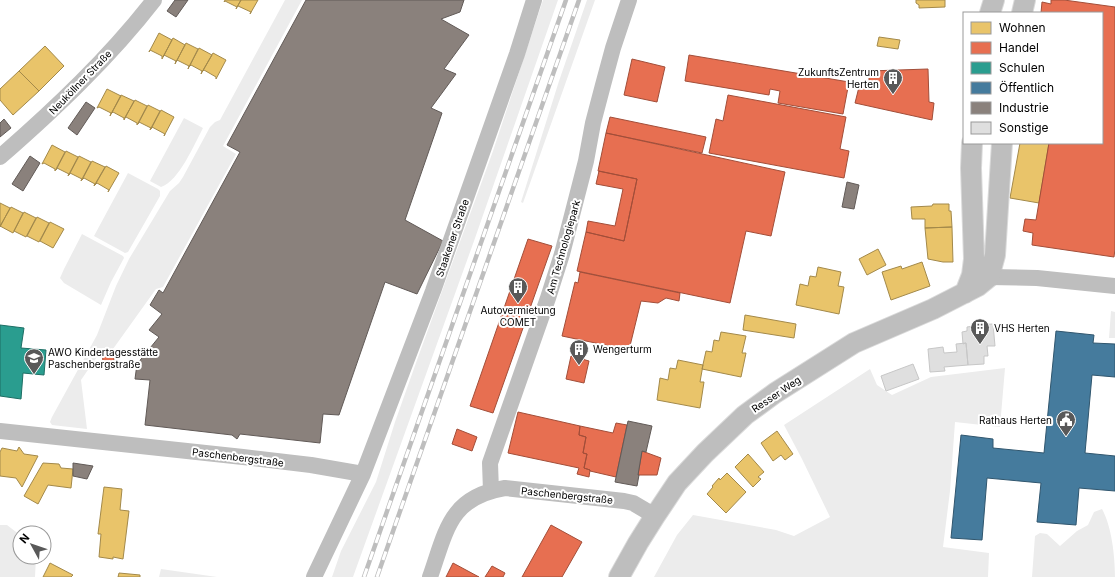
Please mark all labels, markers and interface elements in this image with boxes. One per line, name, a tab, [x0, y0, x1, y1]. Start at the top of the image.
legend	[963, 12, 1103, 144]
text: Wohnen	[999, 20, 1046, 35]
text: Handel	[999, 40, 1039, 55]
street label: Neuköllner Straße	[46, 47, 114, 117]
text: Schulen	[999, 60, 1045, 75]
place label: ZukunftsZentrum Herten	[798, 66, 879, 90]
building icon: ZukunftsZentrum Herten	[882, 67, 904, 95]
text: Öffentlich	[999, 80, 1054, 95]
text: Industrie	[999, 100, 1049, 115]
text: Sonstige	[999, 120, 1049, 135]
street label: Staakener Straße	[433, 197, 471, 278]
street label: Am Technologiepark	[544, 198, 582, 296]
building icon: Autovermietung COMET	[507, 276, 529, 304]
place label: Autovermietung COMET	[480, 304, 556, 328]
building icon: VHS Herten	[969, 317, 991, 345]
place label: VHS Herten	[994, 322, 1050, 334]
building icon: Wengerturm	[568, 338, 590, 366]
place label: Wengerturm	[593, 343, 652, 355]
place label: AWO Kindertagesstätte Paschenbergstraße	[48, 346, 158, 370]
school or university icon: AWO Kindertagesstätte Paschenbergstraße	[23, 347, 45, 375]
street label: Resser Weg	[749, 373, 803, 415]
public building icon: Rathaus Herten	[1055, 409, 1077, 437]
place label: Rathaus Herten	[979, 414, 1052, 426]
street label: Paschenbergstraße	[191, 445, 285, 469]
street label: Paschenbergstraße	[520, 484, 614, 506]
north arrow	[12, 525, 52, 565]
text: N	[16, 531, 32, 546]

